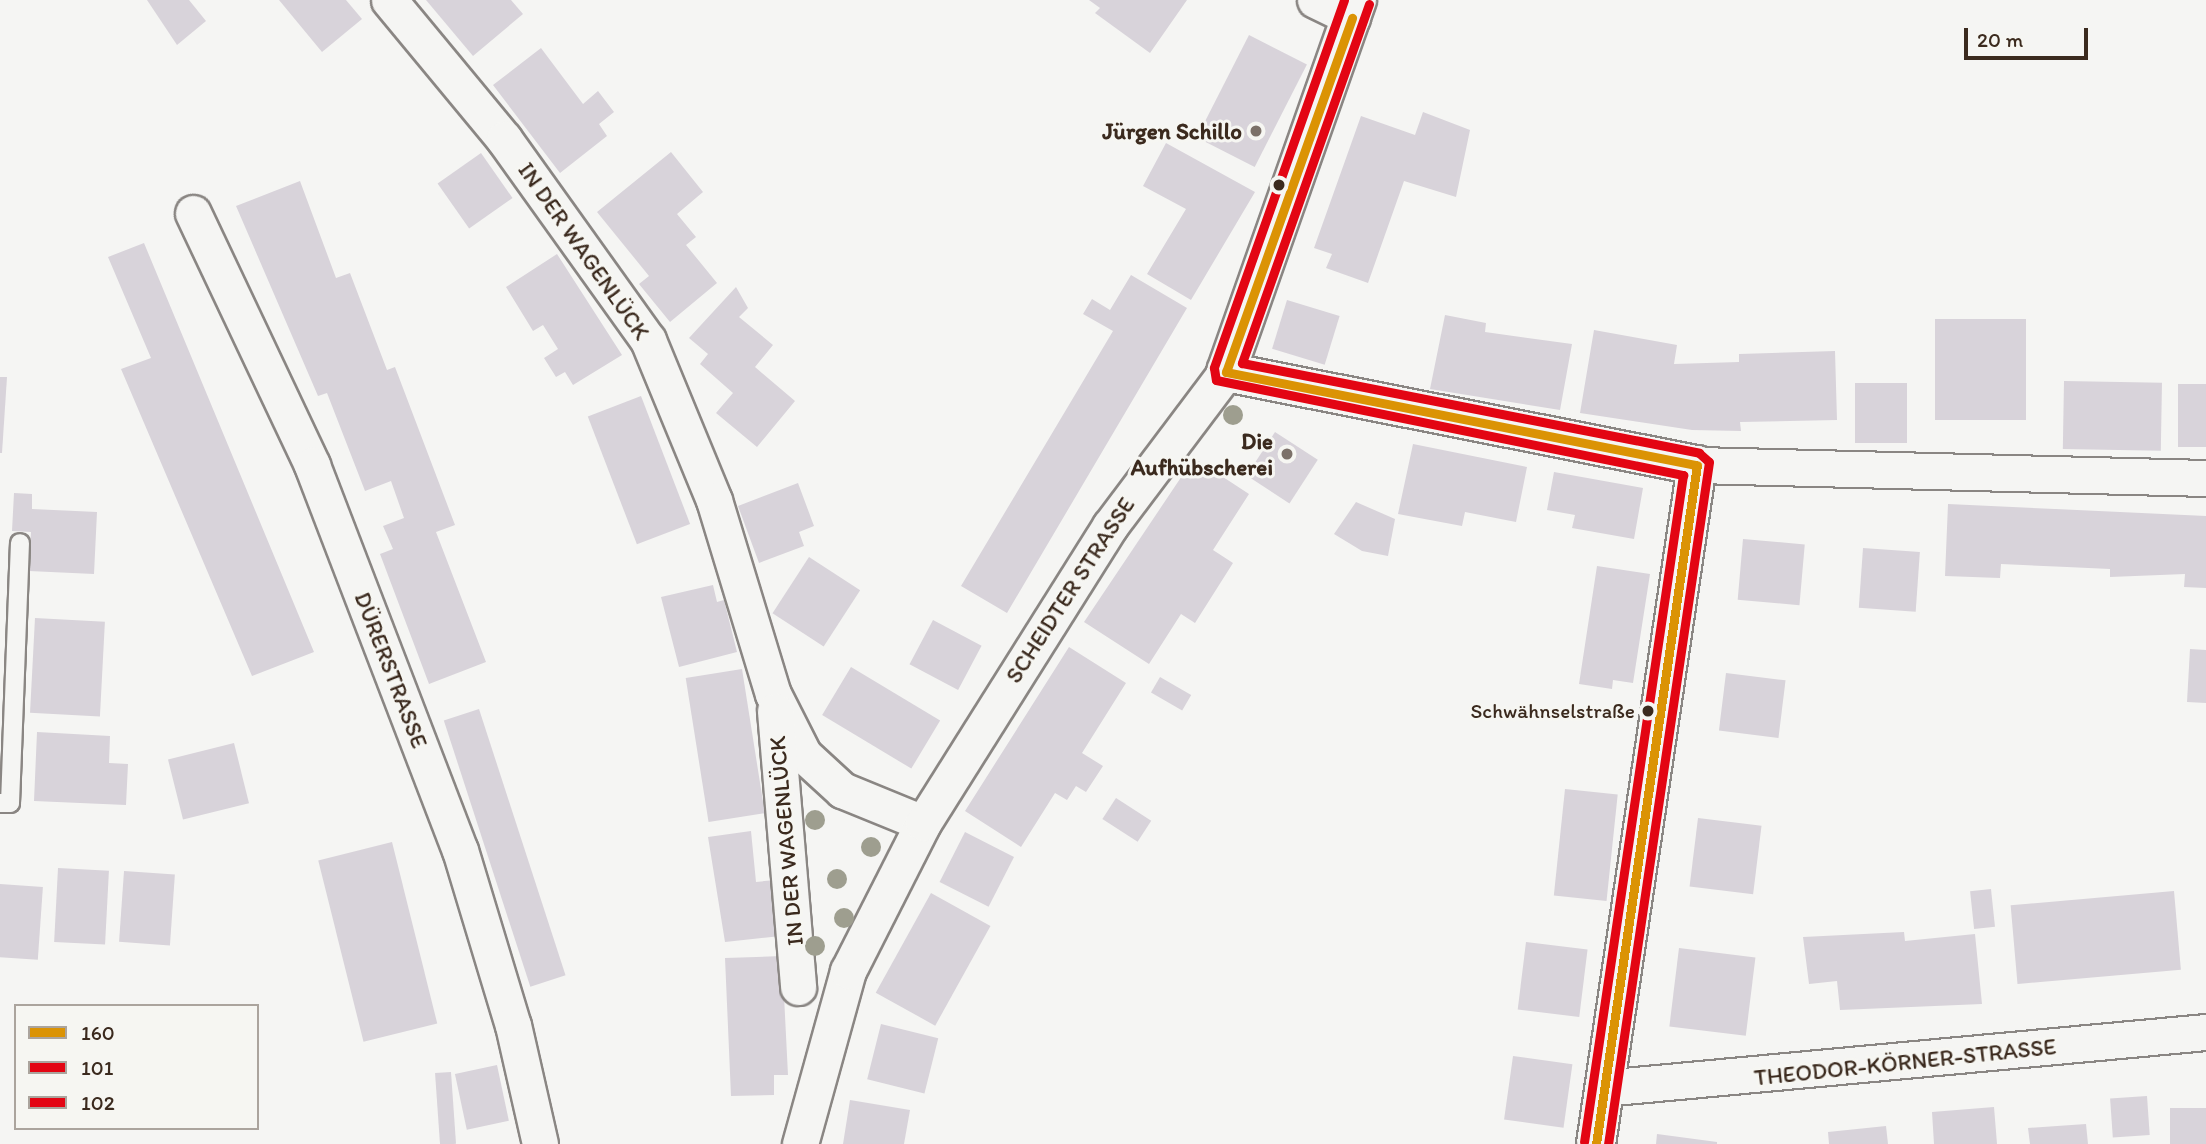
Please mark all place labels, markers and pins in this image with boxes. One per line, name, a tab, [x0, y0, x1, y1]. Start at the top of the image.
place label: Jürgen Schillo	[1102, 117, 1242, 145]
marker: Jürgen Schillo	[1248, 123, 1264, 139]
unlabelled marker	[1272, 178, 1286, 192]
place label: Die Aufhübscherei	[1131, 427, 1273, 481]
marker: Die Aufhübscherei	[1279, 446, 1295, 462]
place label: Schwähnselstraße	[1471, 698, 1635, 724]
marker: Schwähnselstraße	[1641, 704, 1655, 718]

